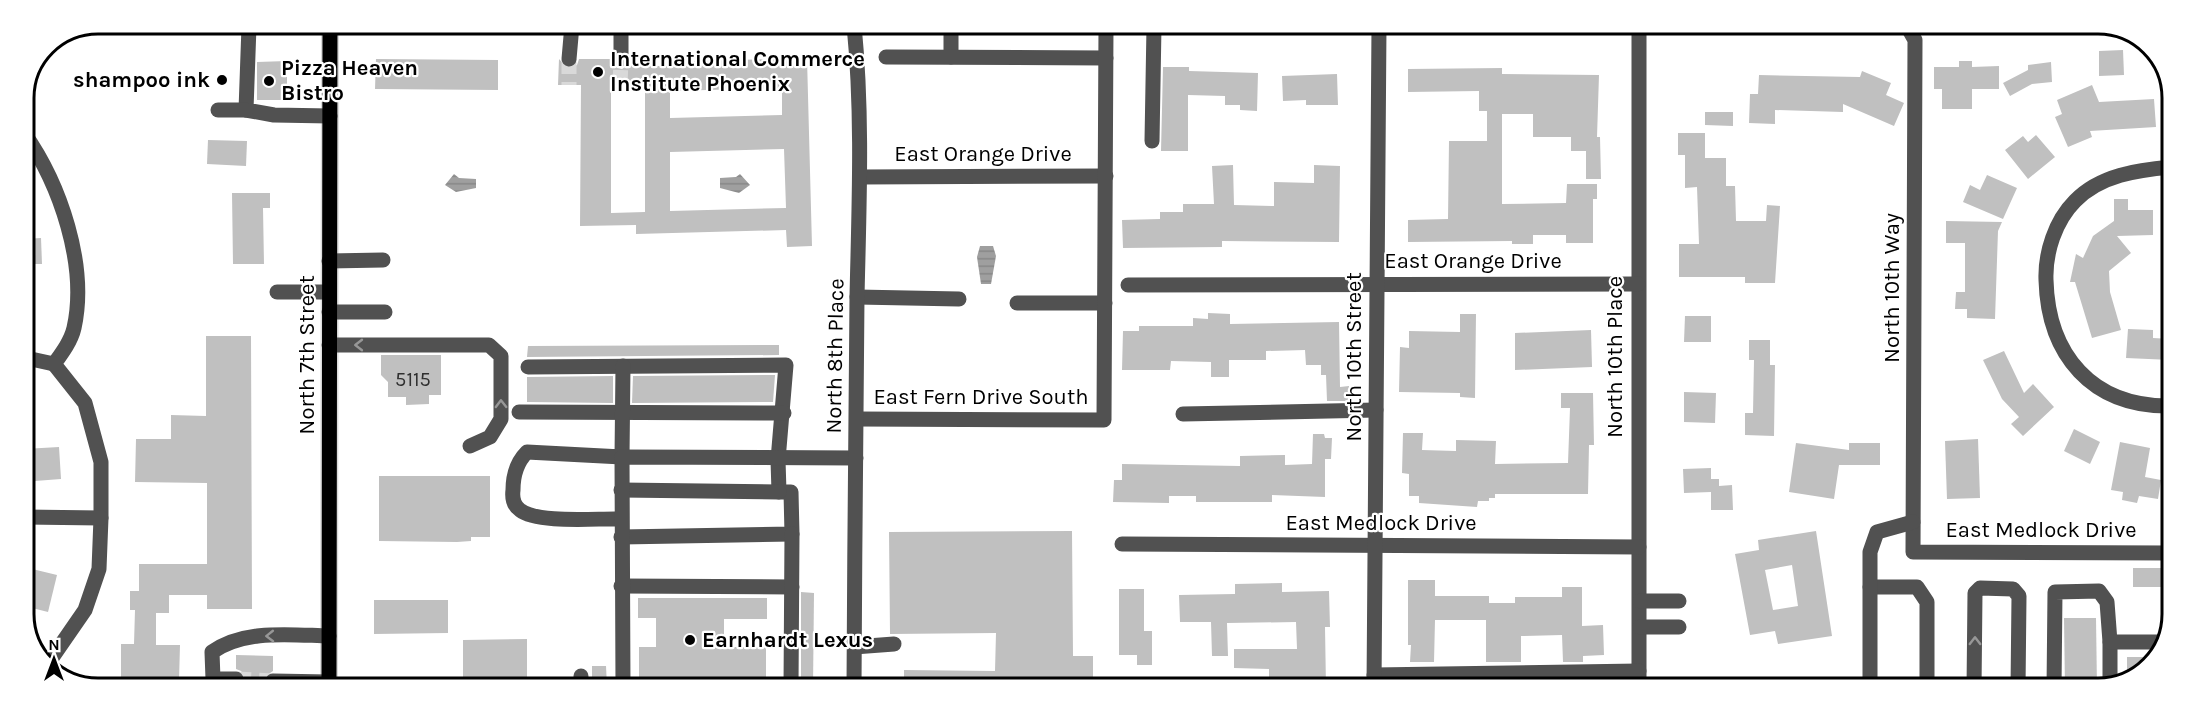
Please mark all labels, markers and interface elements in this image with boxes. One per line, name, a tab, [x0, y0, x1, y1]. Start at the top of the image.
place label: International Commerce Institute Phoenix	[610, 46, 865, 97]
place label: Pizza Heaven Bistro	[281, 55, 418, 106]
marker: International Commerce Institute Phoenix	[591, 65, 605, 79]
place label: shampoo ink	[73, 67, 210, 93]
marker: shampoo ink	[215, 73, 229, 87]
marker: Pizza Heaven Bistro	[262, 74, 276, 88]
street label: East Orange Drive	[894, 141, 1072, 167]
street label: North 10th Way	[1879, 213, 1905, 363]
street label: East Orange Drive	[1384, 248, 1562, 274]
street label: North 10th Street	[1341, 272, 1367, 442]
street label: North 7th Street	[294, 275, 320, 435]
street label: North 10th Place	[1602, 276, 1628, 438]
street label: North 8th Place	[821, 278, 849, 434]
one-way arrow	[354, 339, 363, 351]
house number: 5115	[395, 368, 431, 391]
street label: East Fern Drive South	[874, 384, 1089, 410]
one-way arrow	[495, 399, 507, 408]
street label: East Medlock Drive	[1285, 510, 1477, 536]
street label: East Medlock Drive	[1945, 517, 2137, 543]
place label: Earnhardt Lexus	[702, 627, 873, 653]
north arrow	[24, 629, 84, 689]
one-way arrow	[266, 630, 275, 642]
marker: Earnhardt Lexus	[683, 633, 697, 647]
text: N	[48, 635, 60, 654]
one-way arrow	[1969, 637, 1981, 646]

